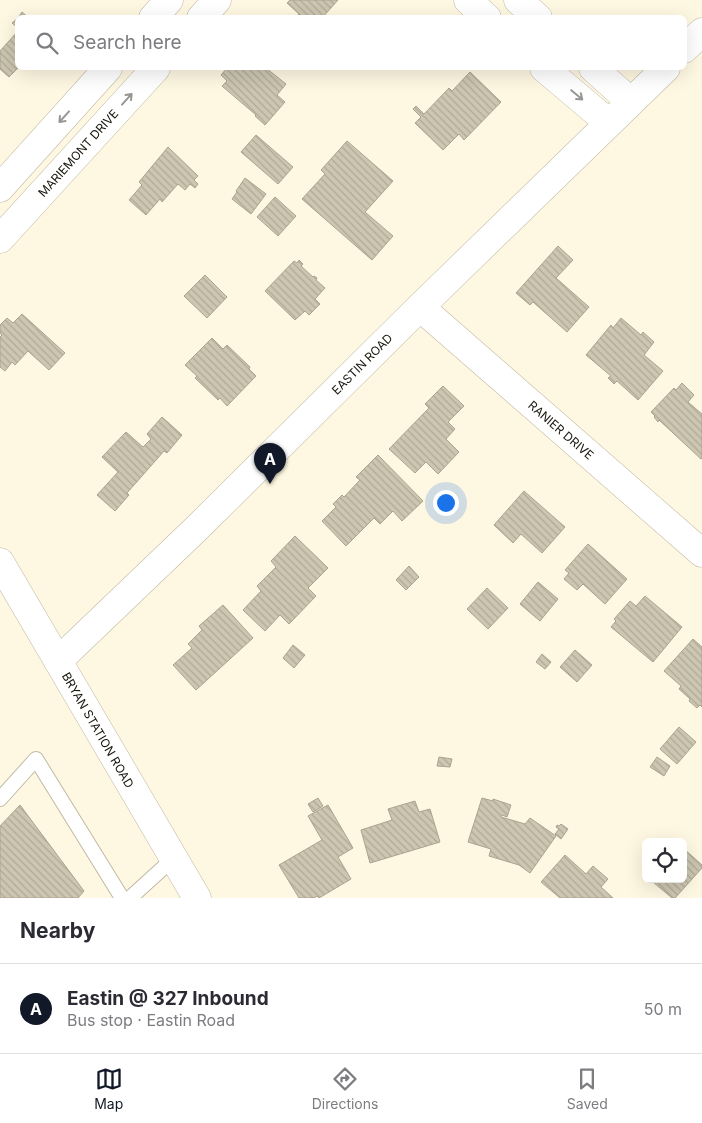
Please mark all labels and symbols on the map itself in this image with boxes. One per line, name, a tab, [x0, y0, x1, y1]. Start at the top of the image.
one-way arrow	[570, 89, 583, 101]
one-way arrow	[121, 93, 133, 106]
street label: MARIEMONT DRIVE	[35, 106, 121, 200]
one-way arrow	[58, 110, 70, 123]
street label: EASTIN ROAD	[328, 330, 396, 398]
street label: RANIER DRIVE	[525, 398, 597, 462]
pin: A	[254, 443, 286, 484]
your location	[433, 490, 459, 516]
street label: BRYAN STATION ROAD	[59, 670, 137, 790]

